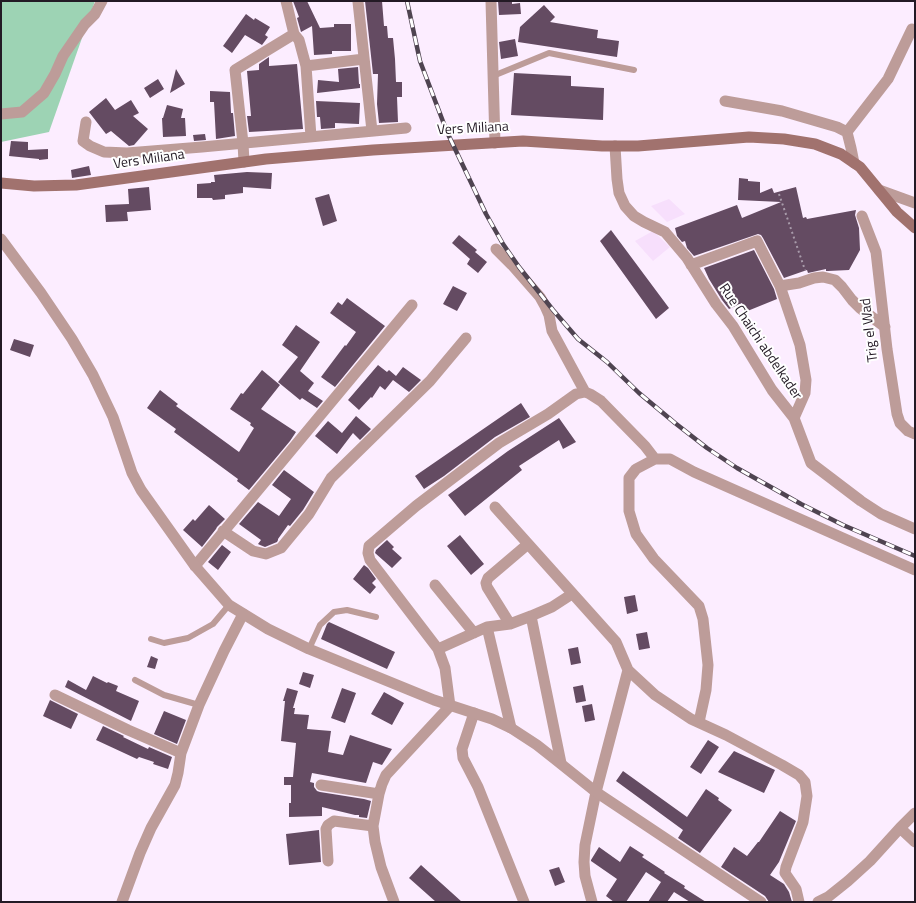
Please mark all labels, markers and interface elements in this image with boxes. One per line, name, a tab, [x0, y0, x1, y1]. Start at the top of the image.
street label: Vers Miliana	[437, 119, 509, 139]
street label: Vers Miliana	[112, 147, 186, 173]
street label: Rue Chaichi abdelkader	[715, 281, 805, 403]
street label: Trig el Wad	[858, 297, 882, 363]

